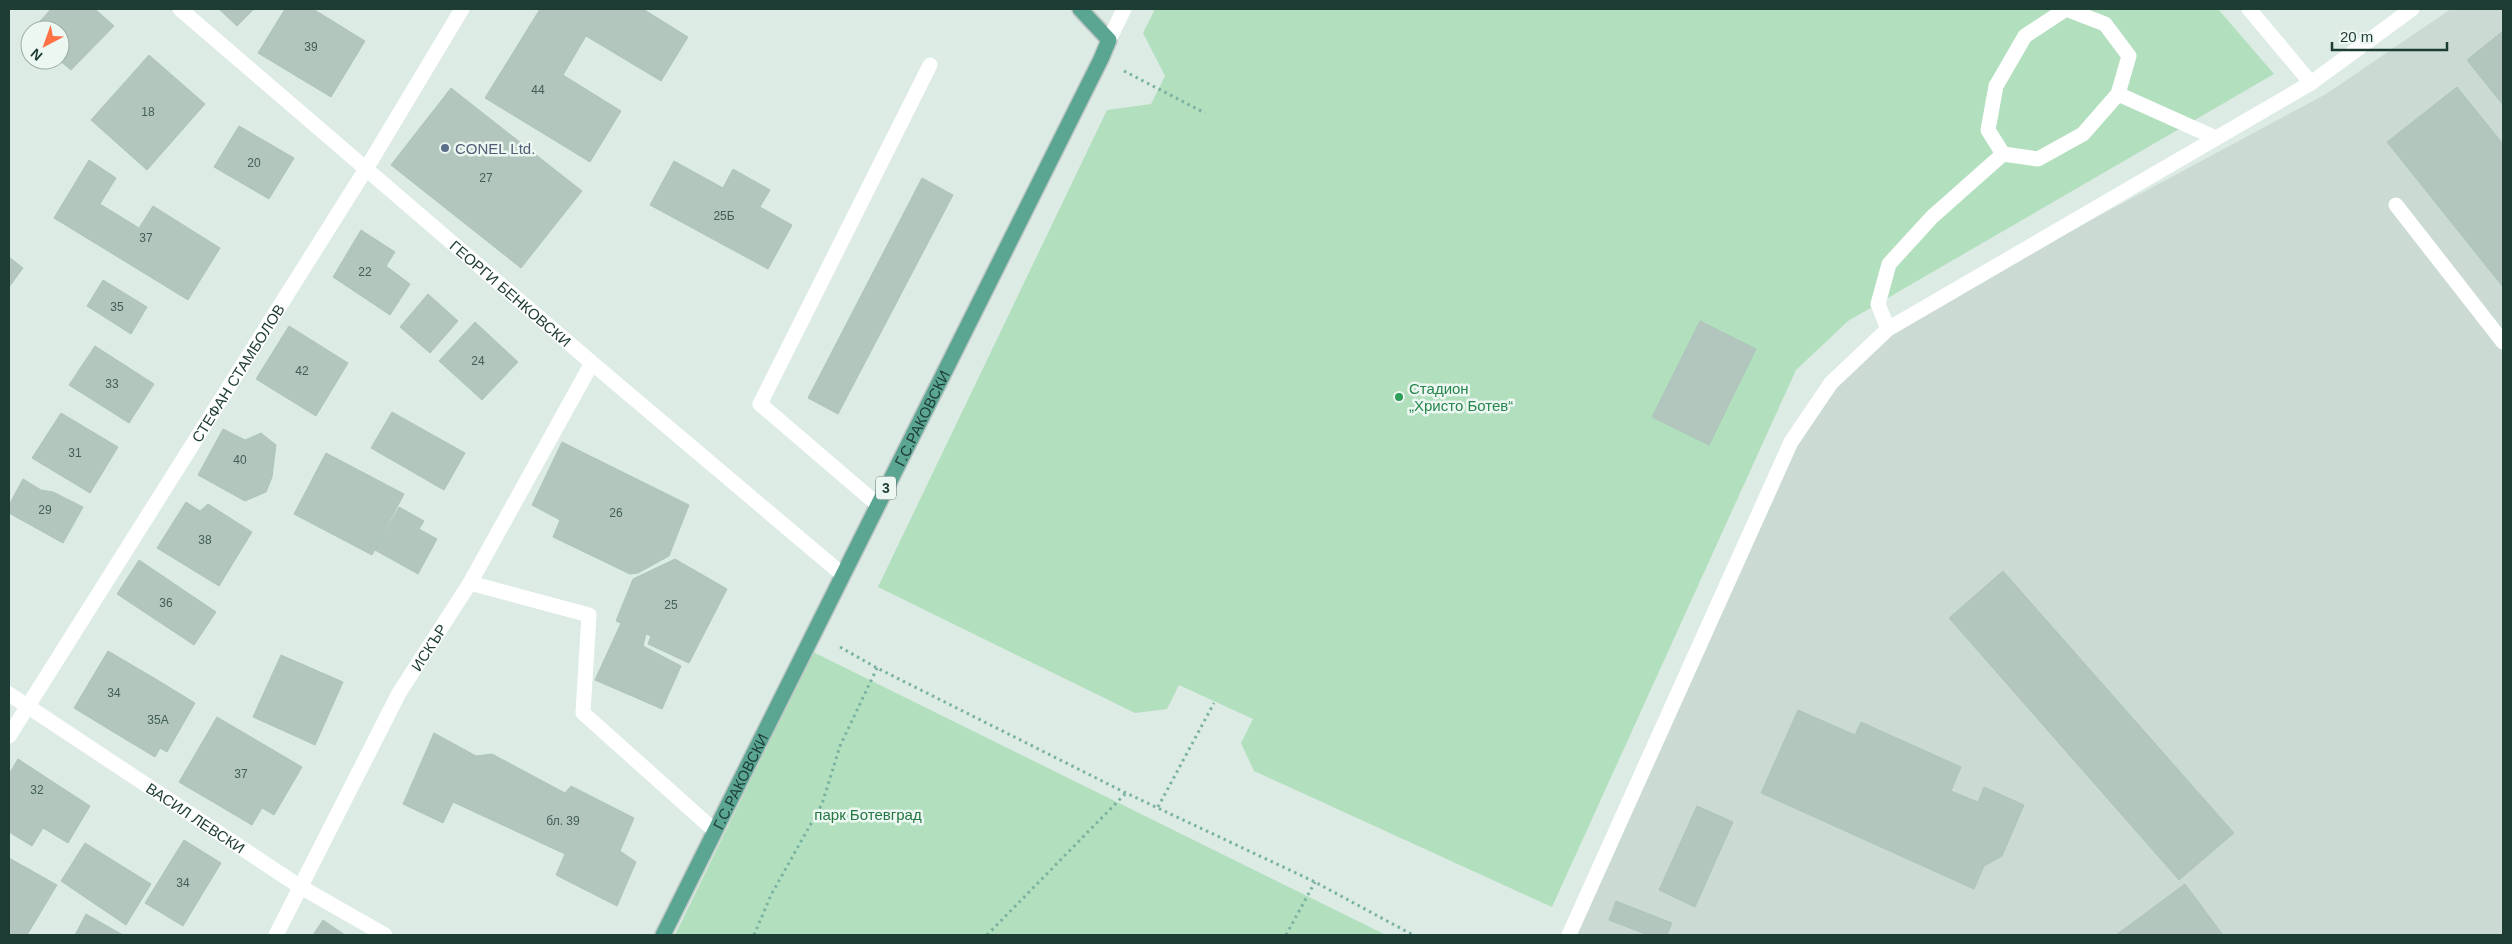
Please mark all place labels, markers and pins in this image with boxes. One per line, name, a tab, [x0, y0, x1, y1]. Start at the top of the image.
place label: CONEL Ltd.	[455, 140, 535, 157]
marker: CONEL Ltd.	[439, 142, 451, 154]
place label: Стадион „Христо Ботев“	[1409, 380, 1513, 414]
marker: Стадион „Христо Ботев“	[1393, 391, 1405, 403]

